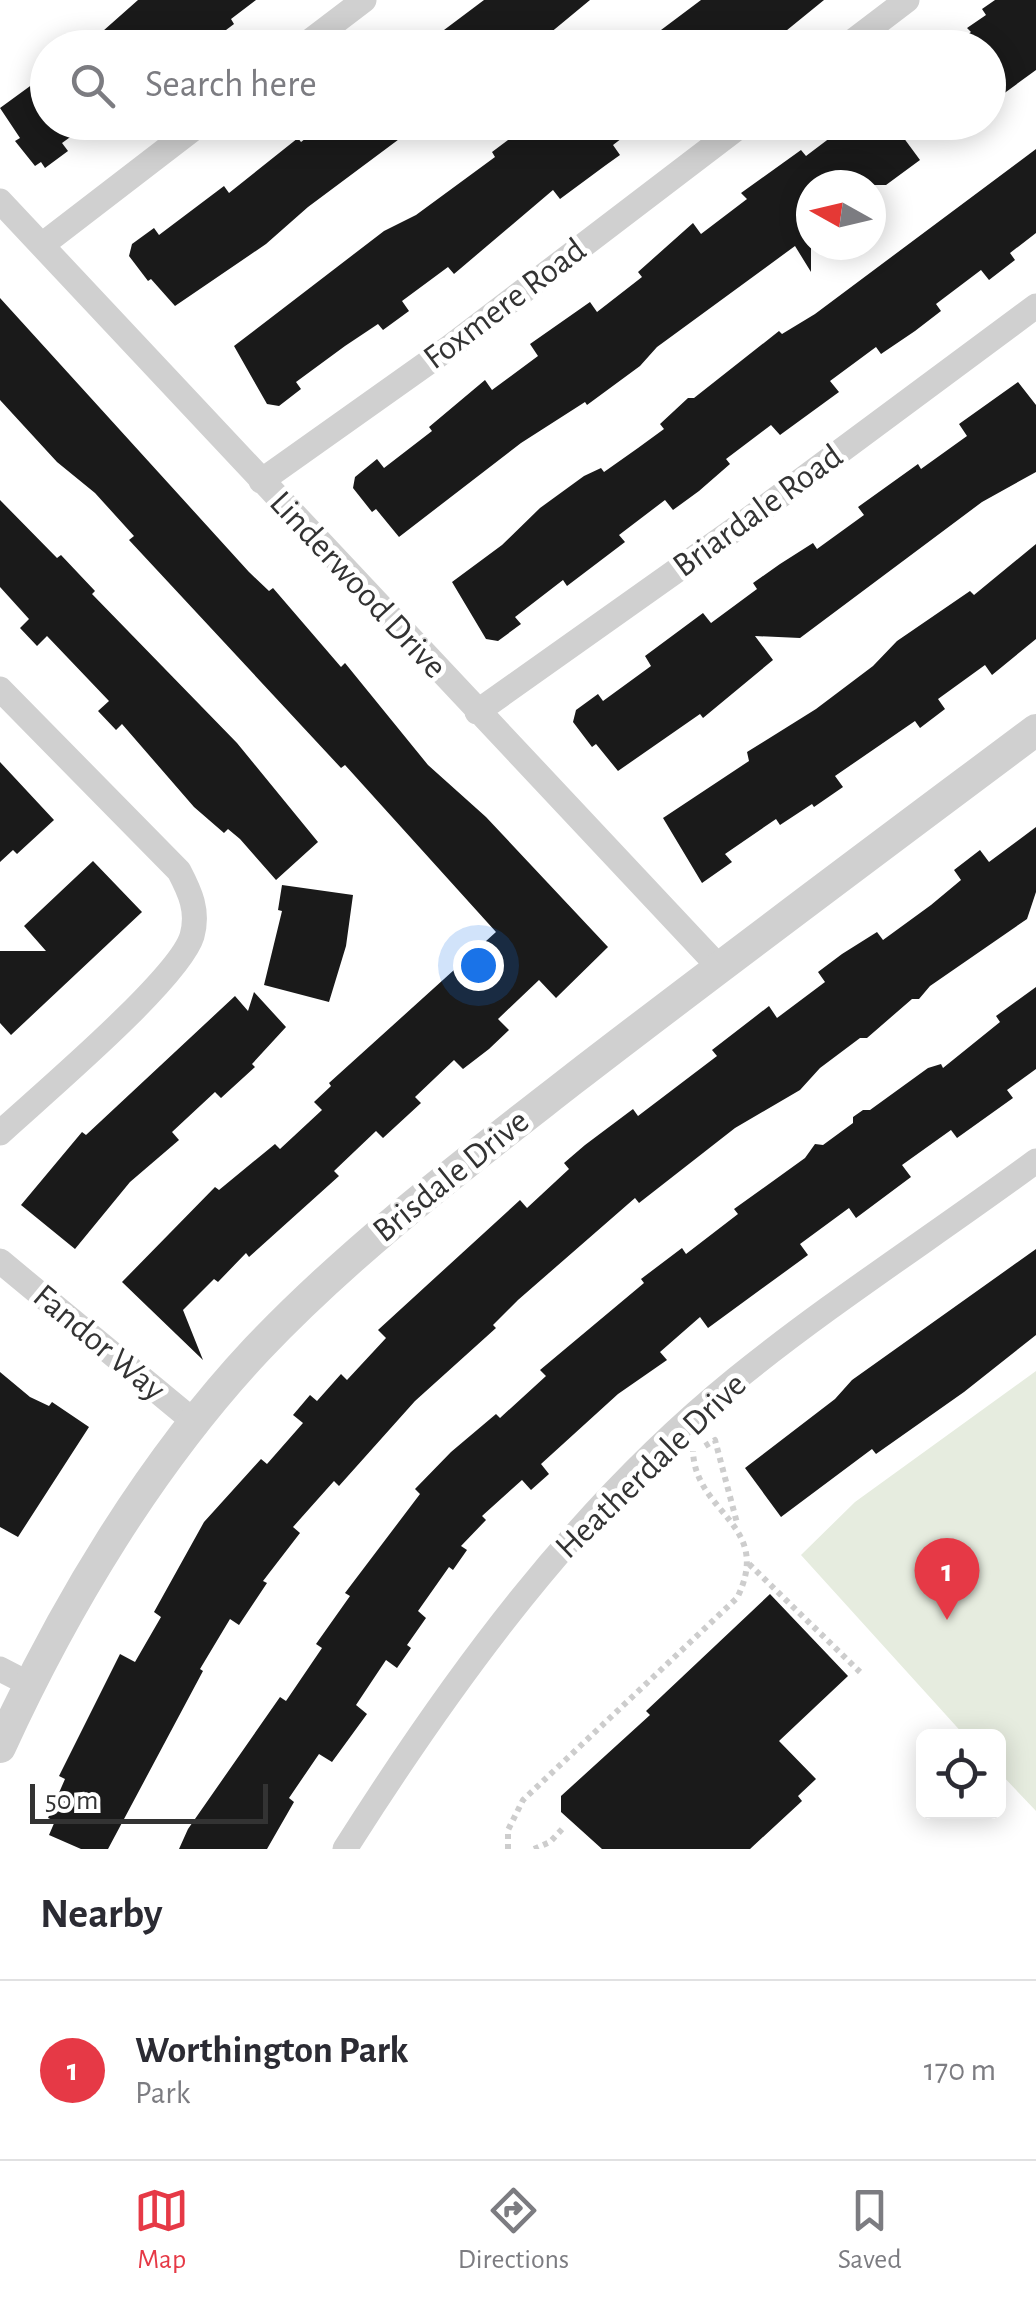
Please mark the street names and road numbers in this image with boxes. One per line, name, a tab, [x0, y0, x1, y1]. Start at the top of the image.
street label: Foxmere Road	[418, 232, 592, 376]
street label: Briardale Road	[667, 438, 849, 584]
street label: Linderwood Drive	[263, 485, 453, 685]
street label: Brisdale Drive	[367, 1103, 535, 1249]
street label: Fandor Way	[26, 1278, 172, 1408]
street label: Heatherdale Drive	[549, 1367, 753, 1565]

